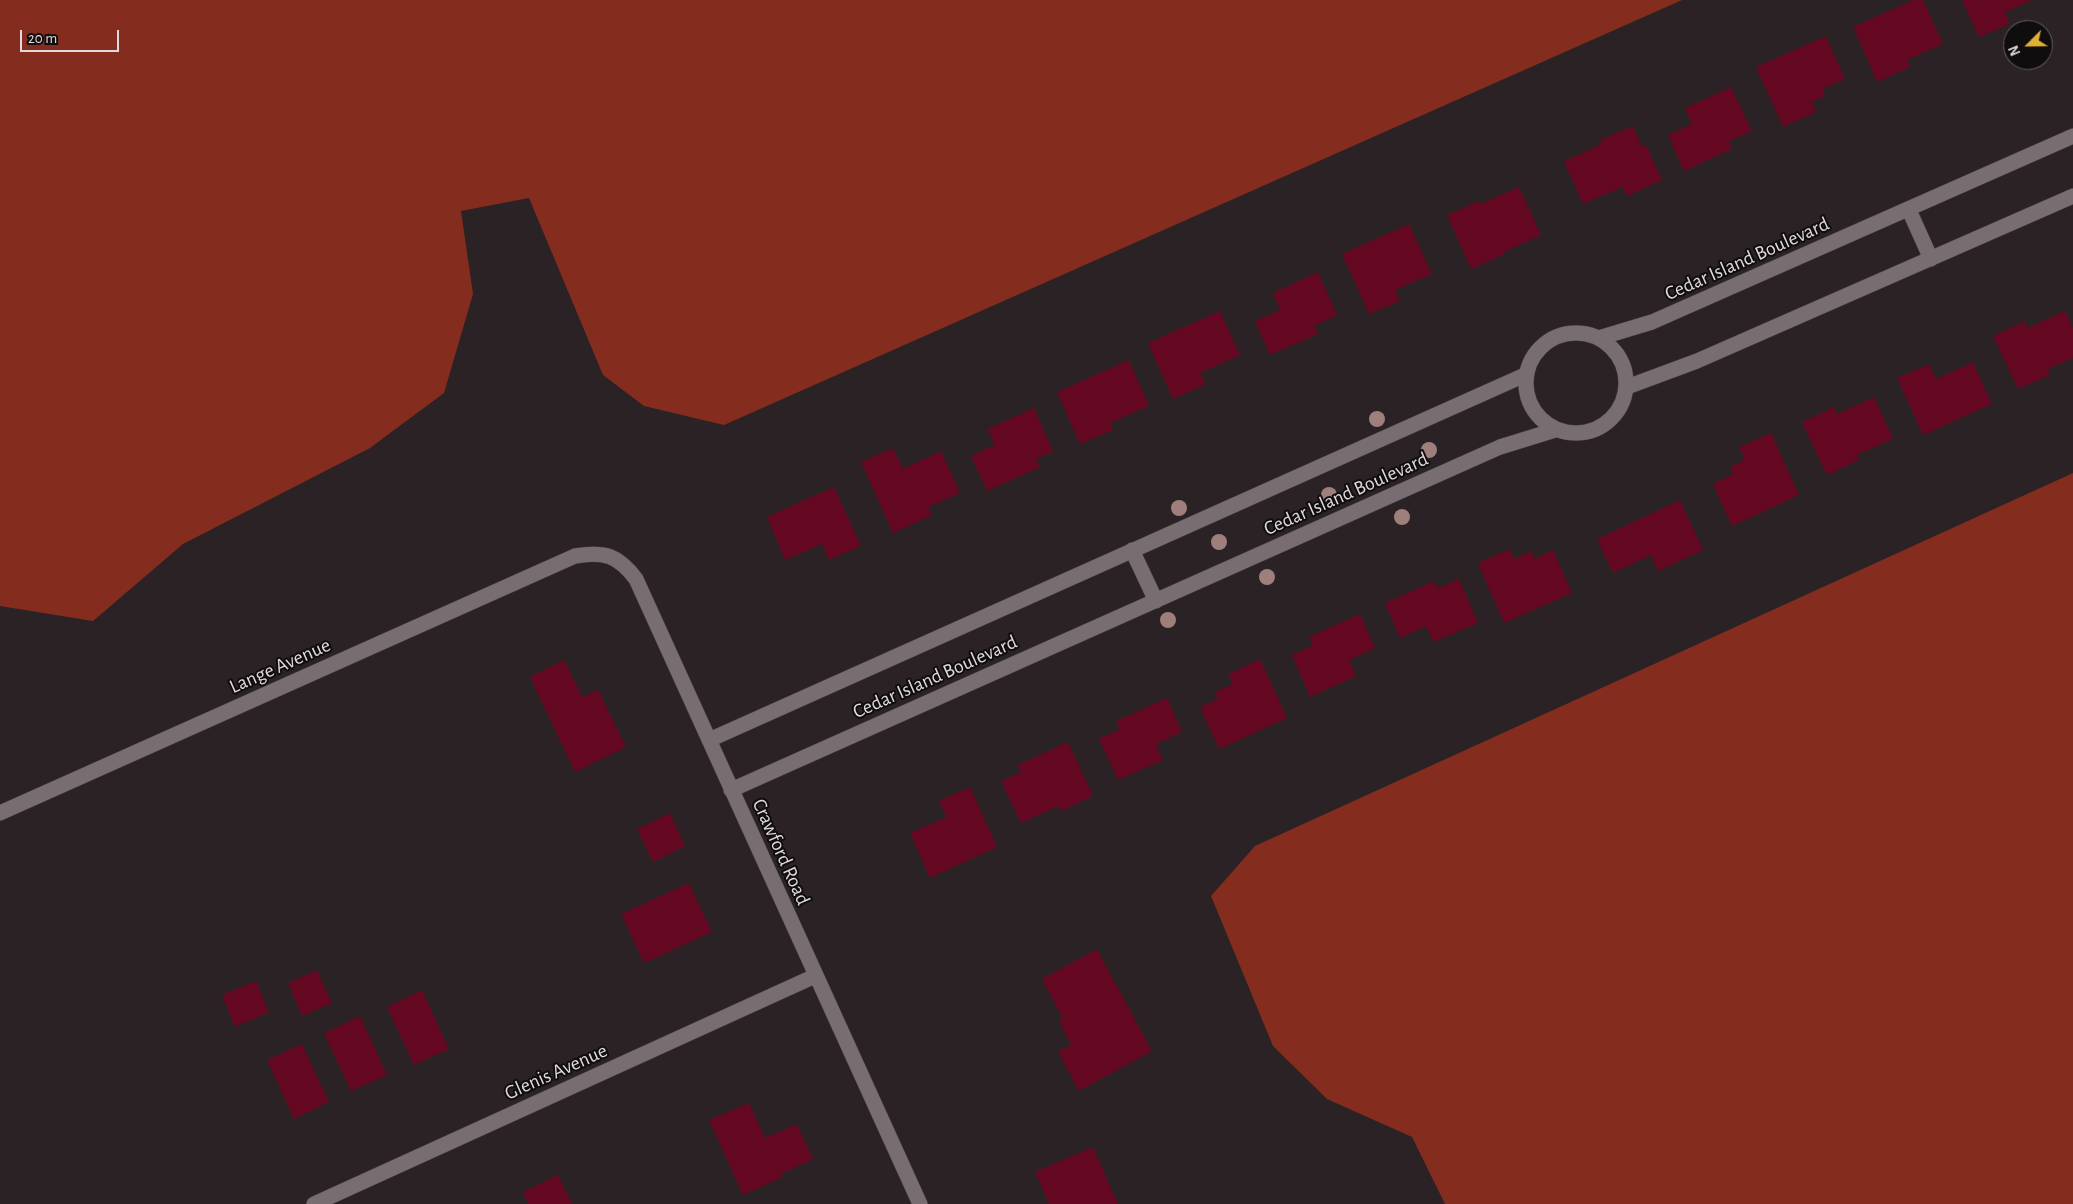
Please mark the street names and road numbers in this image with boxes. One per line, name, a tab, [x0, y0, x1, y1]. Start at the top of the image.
street label: Cedar Island Boulevard	[1661, 212, 1833, 306]
street label: Cedar Island Boulevard	[1260, 447, 1432, 541]
street label: Cedar Island Boulevard	[849, 630, 1021, 724]
street label: Lange Avenue	[226, 633, 334, 699]
street label: Crawford Road	[747, 795, 815, 909]
street label: Glenis Avenue	[501, 1039, 611, 1105]

